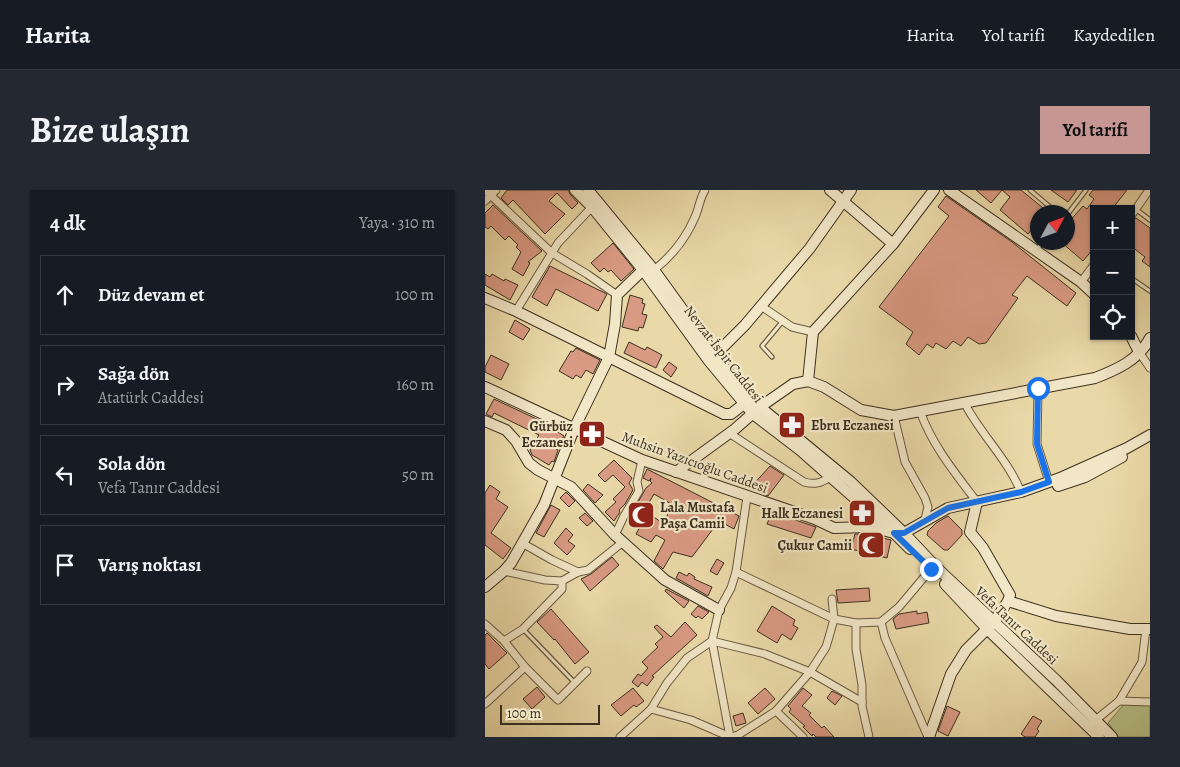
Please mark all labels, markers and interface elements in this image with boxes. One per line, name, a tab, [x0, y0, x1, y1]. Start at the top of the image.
text: Harita	[25, 19, 91, 51]
text: Harita	[906, 23, 954, 47]
text: Yol tarifi	[982, 23, 1045, 47]
text: Kaydedilen	[1073, 23, 1155, 47]
text: Bize ulaşın	[30, 106, 190, 154]
button: Yol tarifi	[1040, 106, 1150, 154]
north arrow	[1030, 205, 1075, 250]
map controls	[1090, 205, 1135, 340]
button: +	[1090, 205, 1135, 250]
text: 4 dk	[50, 209, 86, 237]
text: Yaya · 310 m	[359, 212, 435, 234]
button: −	[1090, 250, 1135, 295]
icon: ahead	[51, 281, 79, 309]
text: Düz devam et	[98, 282, 205, 308]
text: 100 m	[395, 284, 434, 306]
button: locate	[1090, 295, 1135, 340]
street label: Nevzat İspir Caddesi	[680, 302, 768, 407]
text: Sağa dön	[98, 361, 170, 387]
icon: right	[51, 371, 79, 399]
text: 160 m	[396, 374, 434, 396]
route start	[1027, 377, 1050, 400]
text: Atatürk Caddesi	[98, 387, 204, 409]
pharmacy icon: Ebru Eczanesi	[777, 410, 807, 440]
place label: Ebru Eczanesi	[811, 416, 894, 435]
place label: Gürbüz Eczanesi	[522, 417, 574, 452]
pharmacy icon: Gürbüz Eczanesi	[577, 419, 607, 449]
street label: Muhsin Yazıcıoğlu Caddesi	[619, 427, 771, 498]
text: Sola dön	[98, 451, 166, 477]
icon: left	[51, 461, 79, 489]
text: 50 m	[402, 464, 434, 486]
text: Vefa Tanır Caddesi	[98, 477, 220, 499]
place label: Lala Mustafa Paşa Camii	[660, 498, 735, 533]
pharmacy icon: Halk Eczanesi	[847, 498, 877, 528]
mosque icon: Lala Mustafa Paşa Camii	[626, 500, 656, 530]
place label: Halk Eczanesi	[761, 504, 843, 523]
mosque icon: Çukur Camii	[856, 530, 886, 560]
place label: Çukur Camii	[777, 536, 852, 555]
icon: arrive	[51, 551, 79, 579]
text: Varış noktası	[98, 552, 201, 578]
route end	[920, 558, 943, 581]
street label: Vefa Tanır Caddesi	[970, 581, 1062, 669]
scale bar	[500, 702, 600, 725]
text: 100 m	[507, 704, 541, 723]

